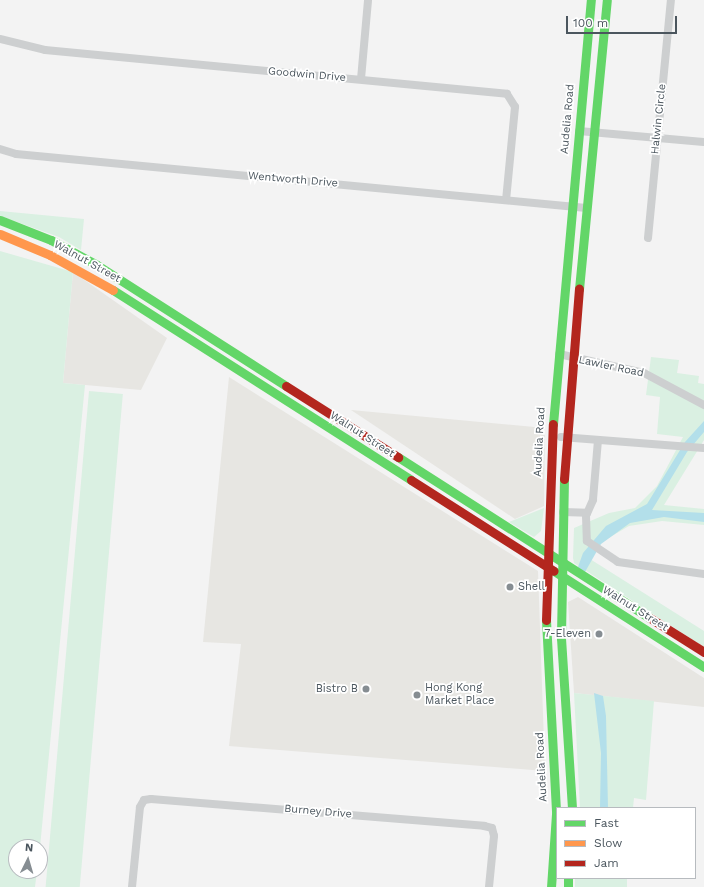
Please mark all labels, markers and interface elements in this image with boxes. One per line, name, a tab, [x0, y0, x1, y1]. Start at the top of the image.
scale bar	[568, 8, 679, 34]
text: 100 m	[573, 16, 608, 30]
street label: Goodwin Drive	[268, 65, 346, 85]
street label: Audelia Road	[558, 83, 578, 155]
street label: Halwin Circle	[649, 83, 669, 155]
street label: Wentworth Drive	[248, 169, 338, 191]
street label: Walnut Street	[51, 238, 123, 286]
street label: Lawler Road	[577, 354, 645, 380]
street label: Audelia Road	[532, 407, 548, 477]
street label: Walnut Street	[327, 409, 397, 461]
place label: Shell	[518, 580, 545, 594]
marker: Shell	[505, 582, 515, 592]
street label: Walnut Street	[600, 584, 670, 634]
place label: 7-Eleven	[544, 627, 591, 641]
marker: 7-Eleven	[594, 629, 604, 639]
place label: Bistro B	[316, 682, 358, 696]
place label: Hong Kong Market Place	[425, 682, 494, 708]
marker: Bistro B	[361, 684, 371, 694]
marker: Hong Kong Market Place	[412, 690, 422, 700]
street label: Audelia Road	[534, 732, 550, 802]
street label: Burney Drive	[283, 802, 353, 822]
legend	[556, 807, 696, 879]
text: Fast	[594, 816, 619, 830]
text: Slow	[594, 836, 622, 850]
north arrow	[8, 839, 48, 879]
text: N	[24, 841, 34, 854]
text: Jam	[594, 856, 619, 870]

